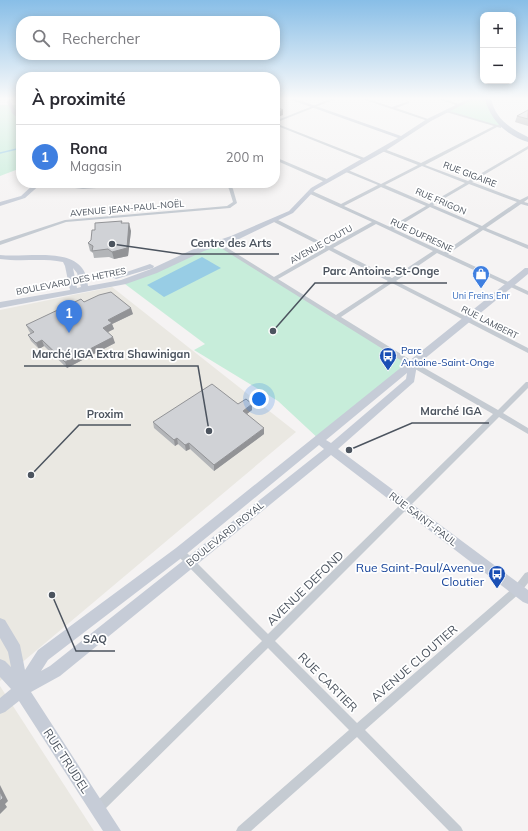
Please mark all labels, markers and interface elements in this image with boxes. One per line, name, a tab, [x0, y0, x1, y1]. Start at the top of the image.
map controls	[480, 12, 516, 84]
button: +	[480, 12, 516, 48]
search box	[16, 16, 280, 60]
icon: search	[30, 27, 52, 49]
text: Rechercher	[62, 29, 140, 48]
button: −	[480, 48, 516, 84]
text: À proximité	[32, 88, 126, 109]
text: Rona	[70, 139, 108, 158]
text: 1	[41, 149, 49, 165]
text: 200 m	[226, 149, 264, 165]
text: Magasin	[70, 158, 122, 174]
street label: RUE GIGAIRE	[442, 159, 498, 189]
street label: RUE FRIGON	[414, 185, 468, 217]
street label: AVENUE JEAN-PAUL-NOËL	[69, 198, 185, 218]
street label: RUE DUFRESNE	[389, 216, 455, 254]
street label: AVENUE COUTU	[288, 222, 354, 266]
callout: Centre des Arts	[182, 231, 279, 254]
text: Centre des Arts	[190, 236, 272, 250]
callout: Parc Antoine-St-Onge	[315, 260, 447, 283]
text: Parc Antoine-St-Onge	[323, 264, 439, 278]
shop icon: Uni Freins Enr	[471, 264, 491, 289]
street label: BOULEVARD DES HETRES	[15, 265, 127, 297]
place label: Uni Freins Enr	[452, 290, 510, 301]
pin: 1	[56, 300, 82, 333]
street label: RUE LAMBERT	[460, 303, 521, 341]
callout: Marché IGA Extra Shawinigan	[24, 343, 198, 366]
place label: Parc Antoine-Saint-Onge	[401, 344, 494, 369]
bus stop icon: Parc Antoine-Saint-Onge	[378, 346, 398, 371]
text: Marché IGA Extra Shawinigan	[32, 347, 190, 361]
your location	[249, 389, 269, 409]
callout: Marché IGA	[412, 400, 489, 423]
callout: Proxim	[79, 402, 131, 425]
text: Marché IGA	[420, 404, 482, 418]
text: Proxim	[87, 407, 123, 421]
street label: RUE SAINT-PAUL	[386, 489, 460, 549]
street label: BOULEVARD ROYAL	[184, 498, 267, 569]
street label: AVENUE DEFOND	[263, 547, 347, 629]
place label: Rue Saint-Paul/Avenue Cloutier	[356, 560, 485, 589]
bus stop icon: Rue Saint-Paul/Avenue Cloutier	[487, 564, 507, 589]
street label: AVENUE CLOUTIER	[368, 621, 460, 705]
callout: SAQ	[76, 628, 115, 651]
text: SAQ	[83, 632, 107, 646]
street label: RUE CARTIER	[295, 649, 361, 715]
street label: RUE TRUDEL	[41, 726, 94, 797]

